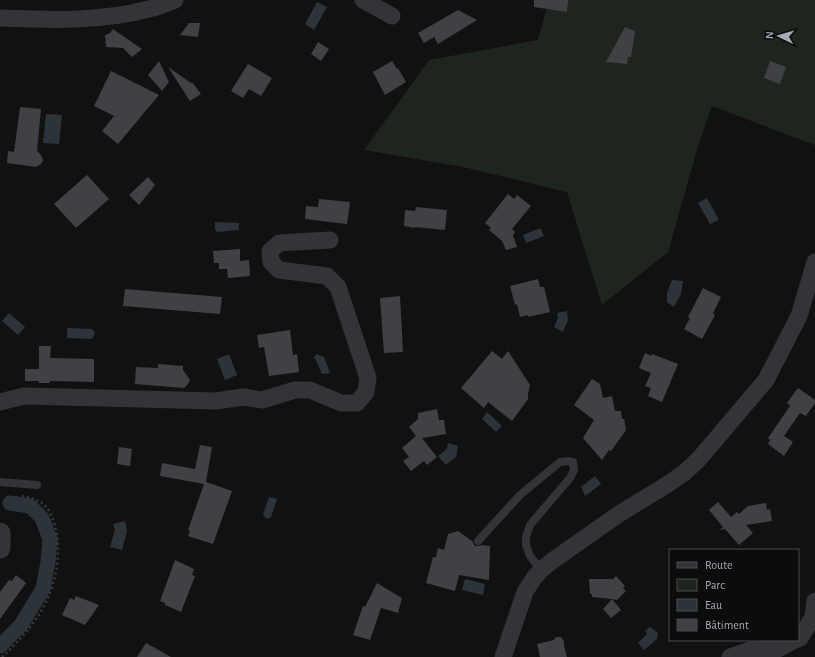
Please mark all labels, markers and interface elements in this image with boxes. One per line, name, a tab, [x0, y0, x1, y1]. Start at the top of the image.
north arrow	[759, 16, 799, 56]
text: N	[764, 31, 775, 39]
legend	[669, 549, 799, 641]
text: Route	[705, 559, 732, 571]
text: Parc	[705, 579, 725, 591]
text: Eau	[705, 599, 722, 611]
text: Bâtiment	[705, 619, 749, 631]

